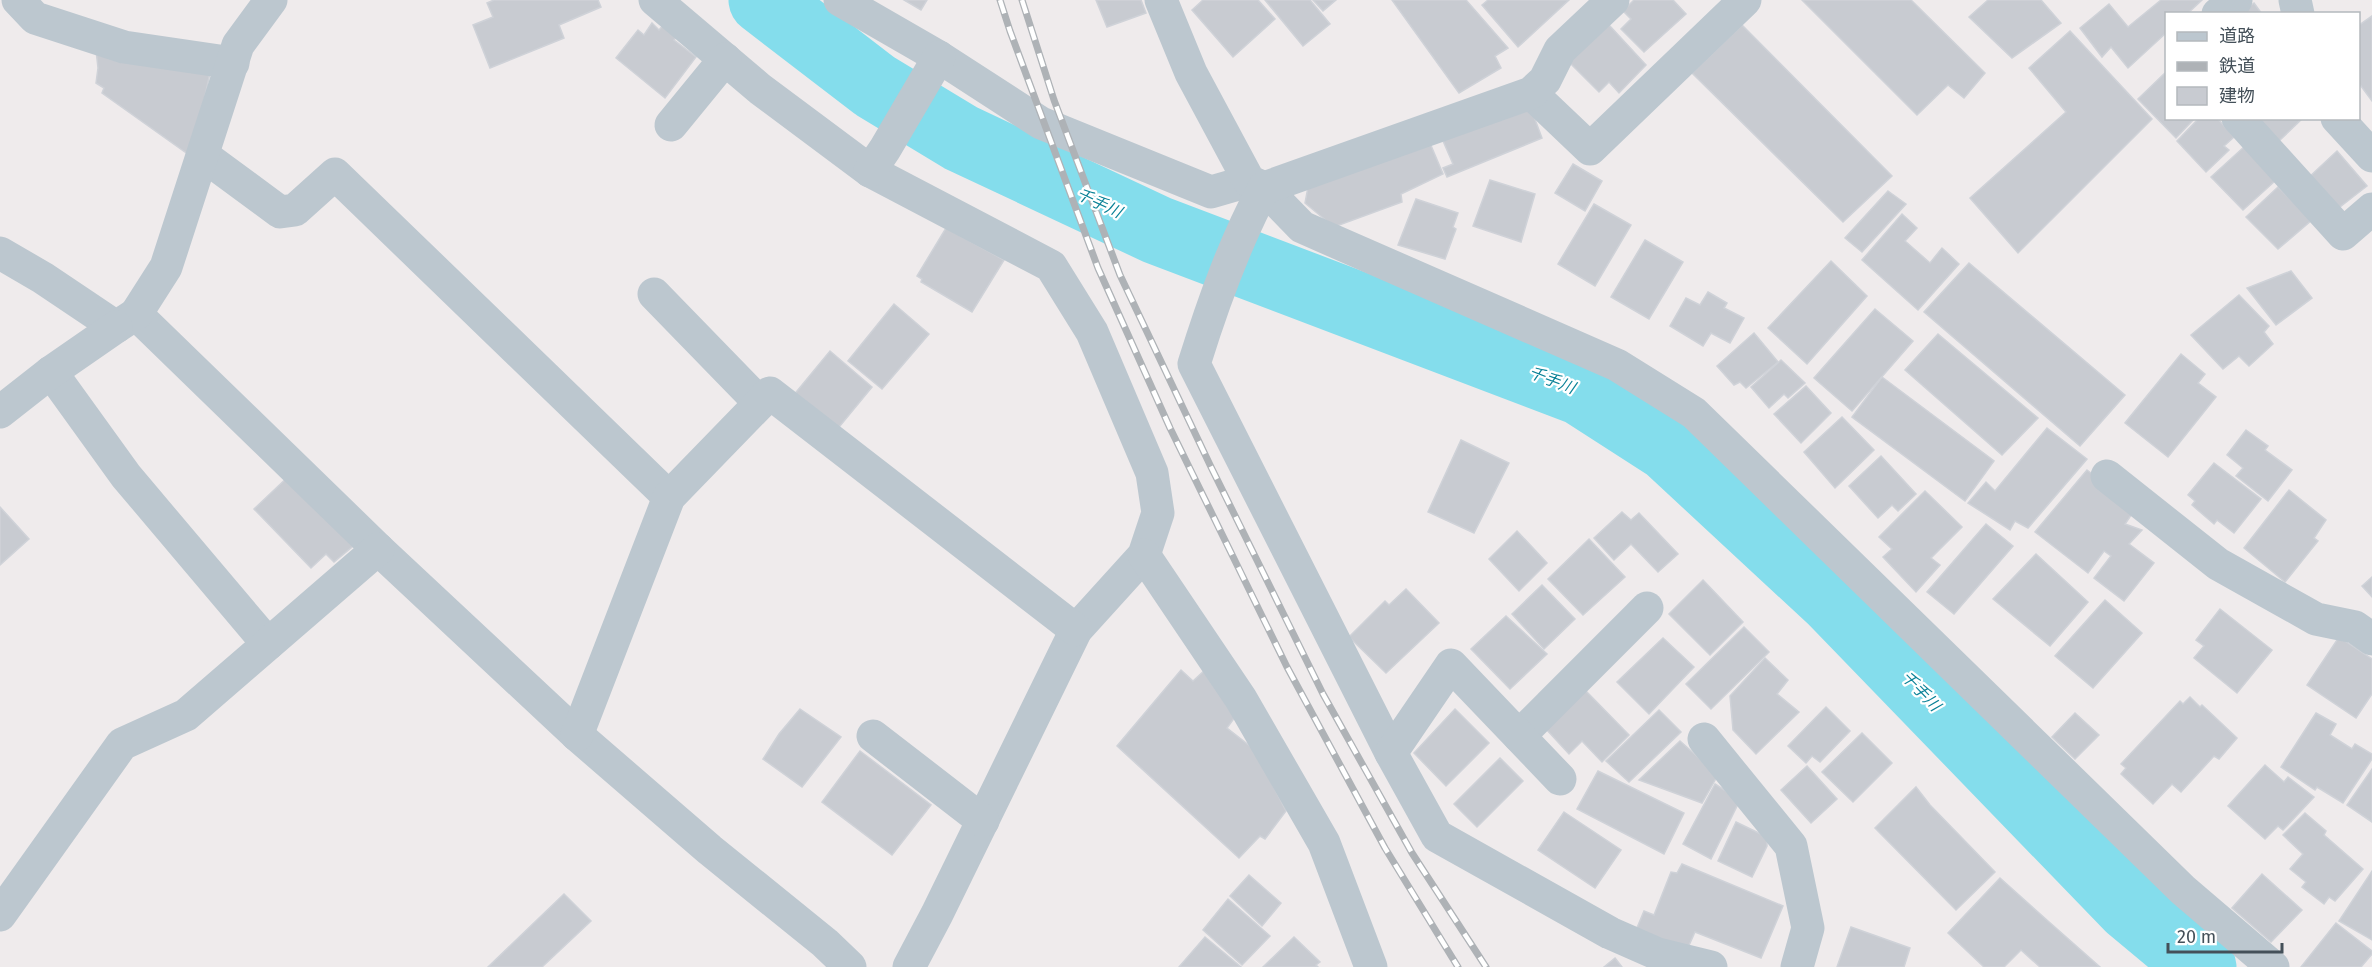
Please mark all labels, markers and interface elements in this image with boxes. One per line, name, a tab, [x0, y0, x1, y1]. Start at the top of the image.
legend	[2165, 12, 2360, 120]
text: 道路	[2219, 25, 2255, 47]
text: 鉄道	[2219, 55, 2255, 77]
text: 建物	[2219, 85, 2255, 107]
water label: 千手川	[1073, 184, 1127, 223]
water label: 千手川	[1526, 363, 1580, 398]
water label: 千手川	[1897, 667, 1946, 716]
scale bar	[2168, 916, 2282, 954]
text: 20 m	[2177, 926, 2216, 948]

